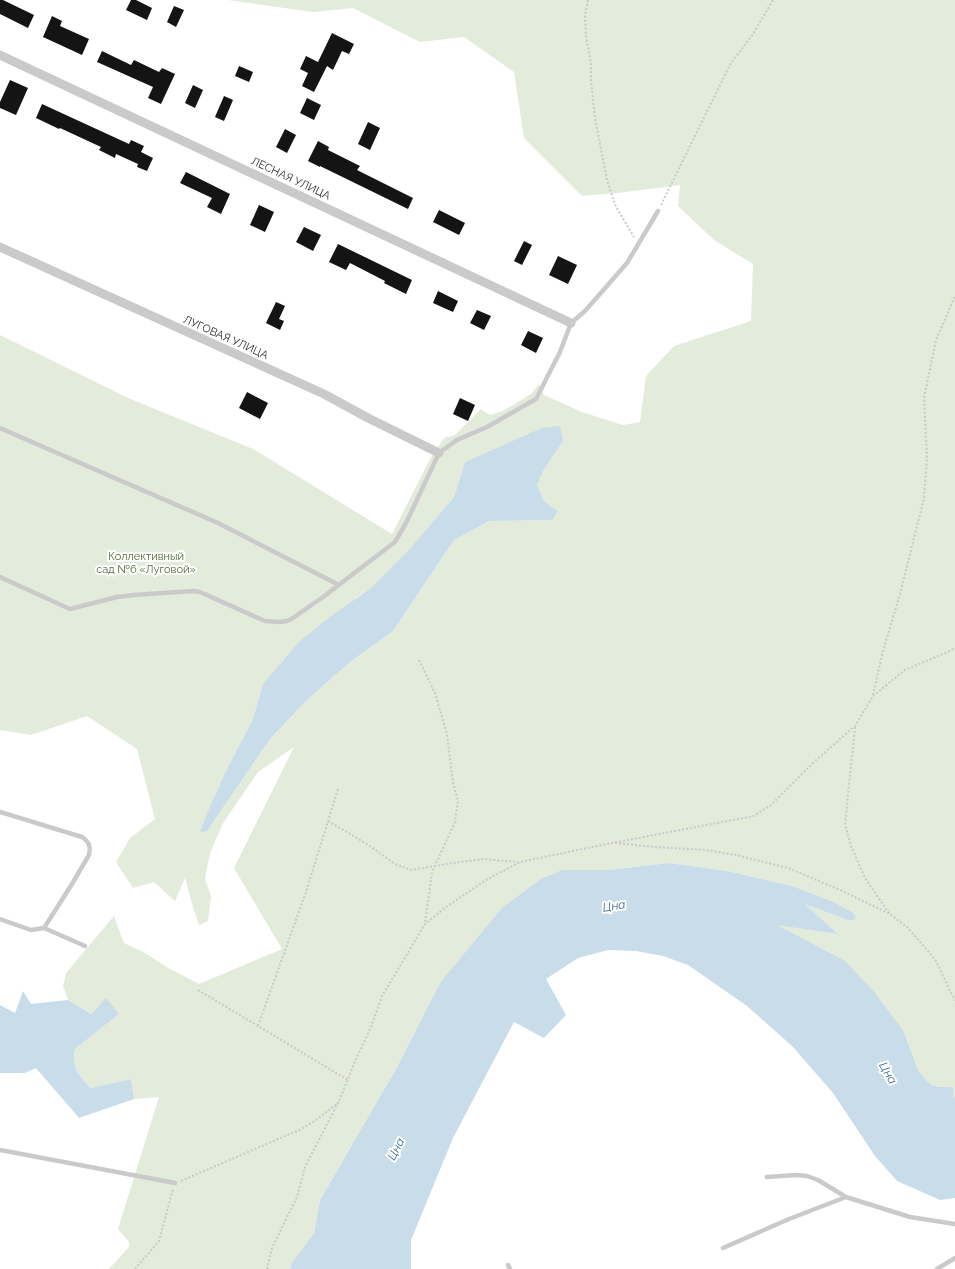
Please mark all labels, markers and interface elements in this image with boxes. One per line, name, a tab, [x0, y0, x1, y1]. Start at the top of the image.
street label: ЛЕСНАЯ УЛИЦА	[249, 154, 333, 203]
street label: ЛУГОВАЯ УЛИЦА	[181, 313, 271, 362]
park label: Коллективный сад №6 «Луговой»	[96, 550, 196, 576]
water label: Цна	[602, 897, 626, 915]
water label: Цна	[876, 1060, 900, 1086]
water label: Цна	[385, 1136, 407, 1162]

